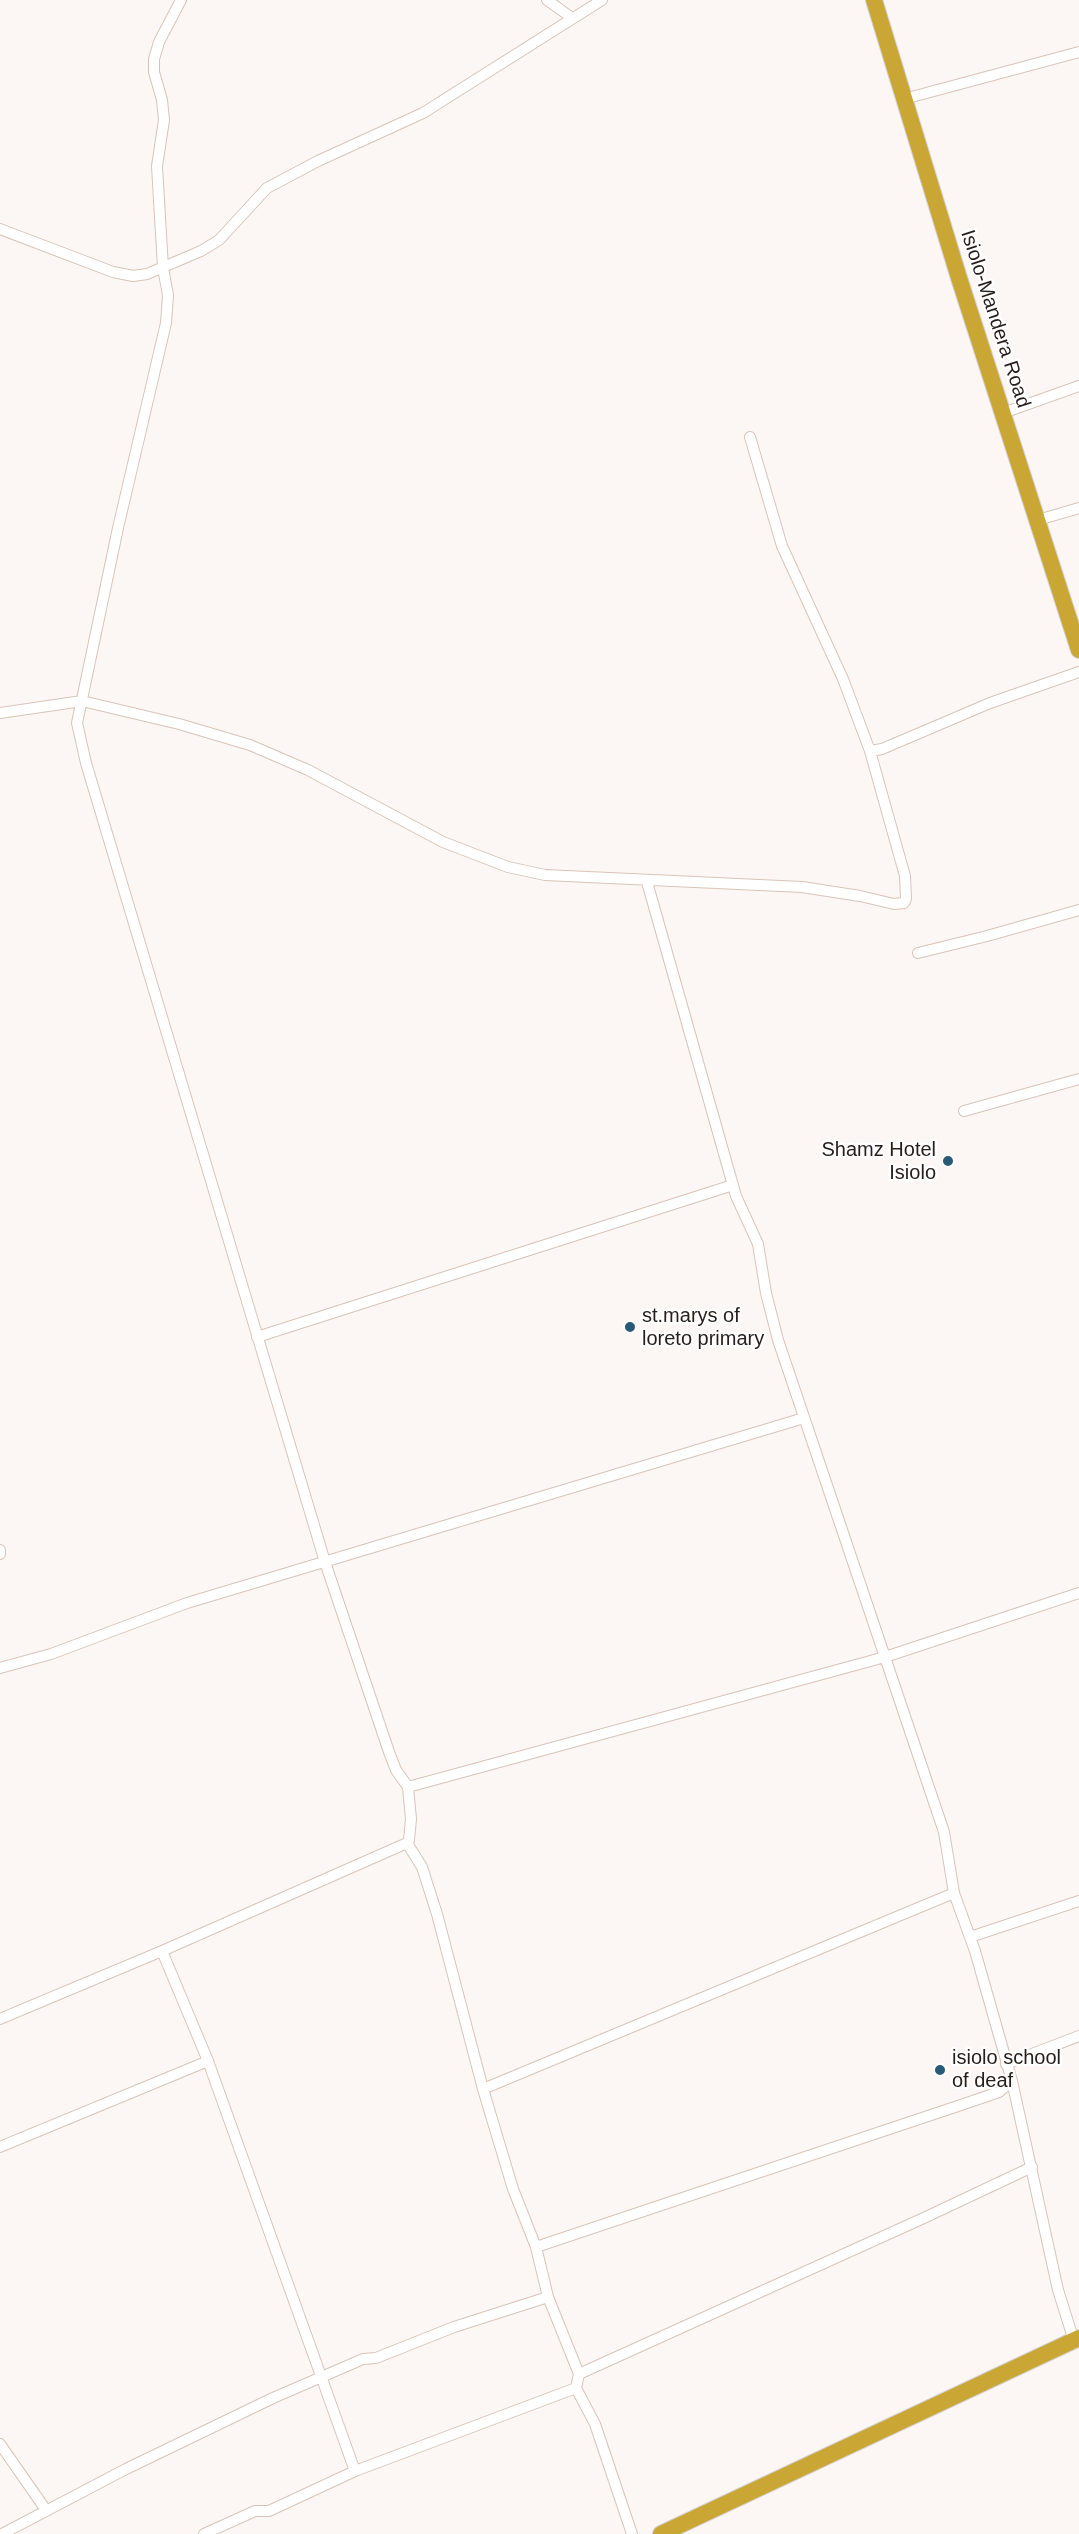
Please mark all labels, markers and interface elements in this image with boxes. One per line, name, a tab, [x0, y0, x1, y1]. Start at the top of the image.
street label: Isiolo-Mandera Road	[955, 227, 1035, 411]
place label: Shamz Hotel Isiolo	[822, 1138, 936, 1185]
marker: Shamz Hotel Isiolo	[941, 1154, 955, 1168]
place label: st.marys of loreto primary	[642, 1304, 764, 1351]
marker: st.marys of loreto primary	[623, 1320, 637, 1334]
place label: isiolo school of deaf	[952, 2046, 1061, 2093]
marker: isiolo school of deaf	[933, 2063, 947, 2077]

